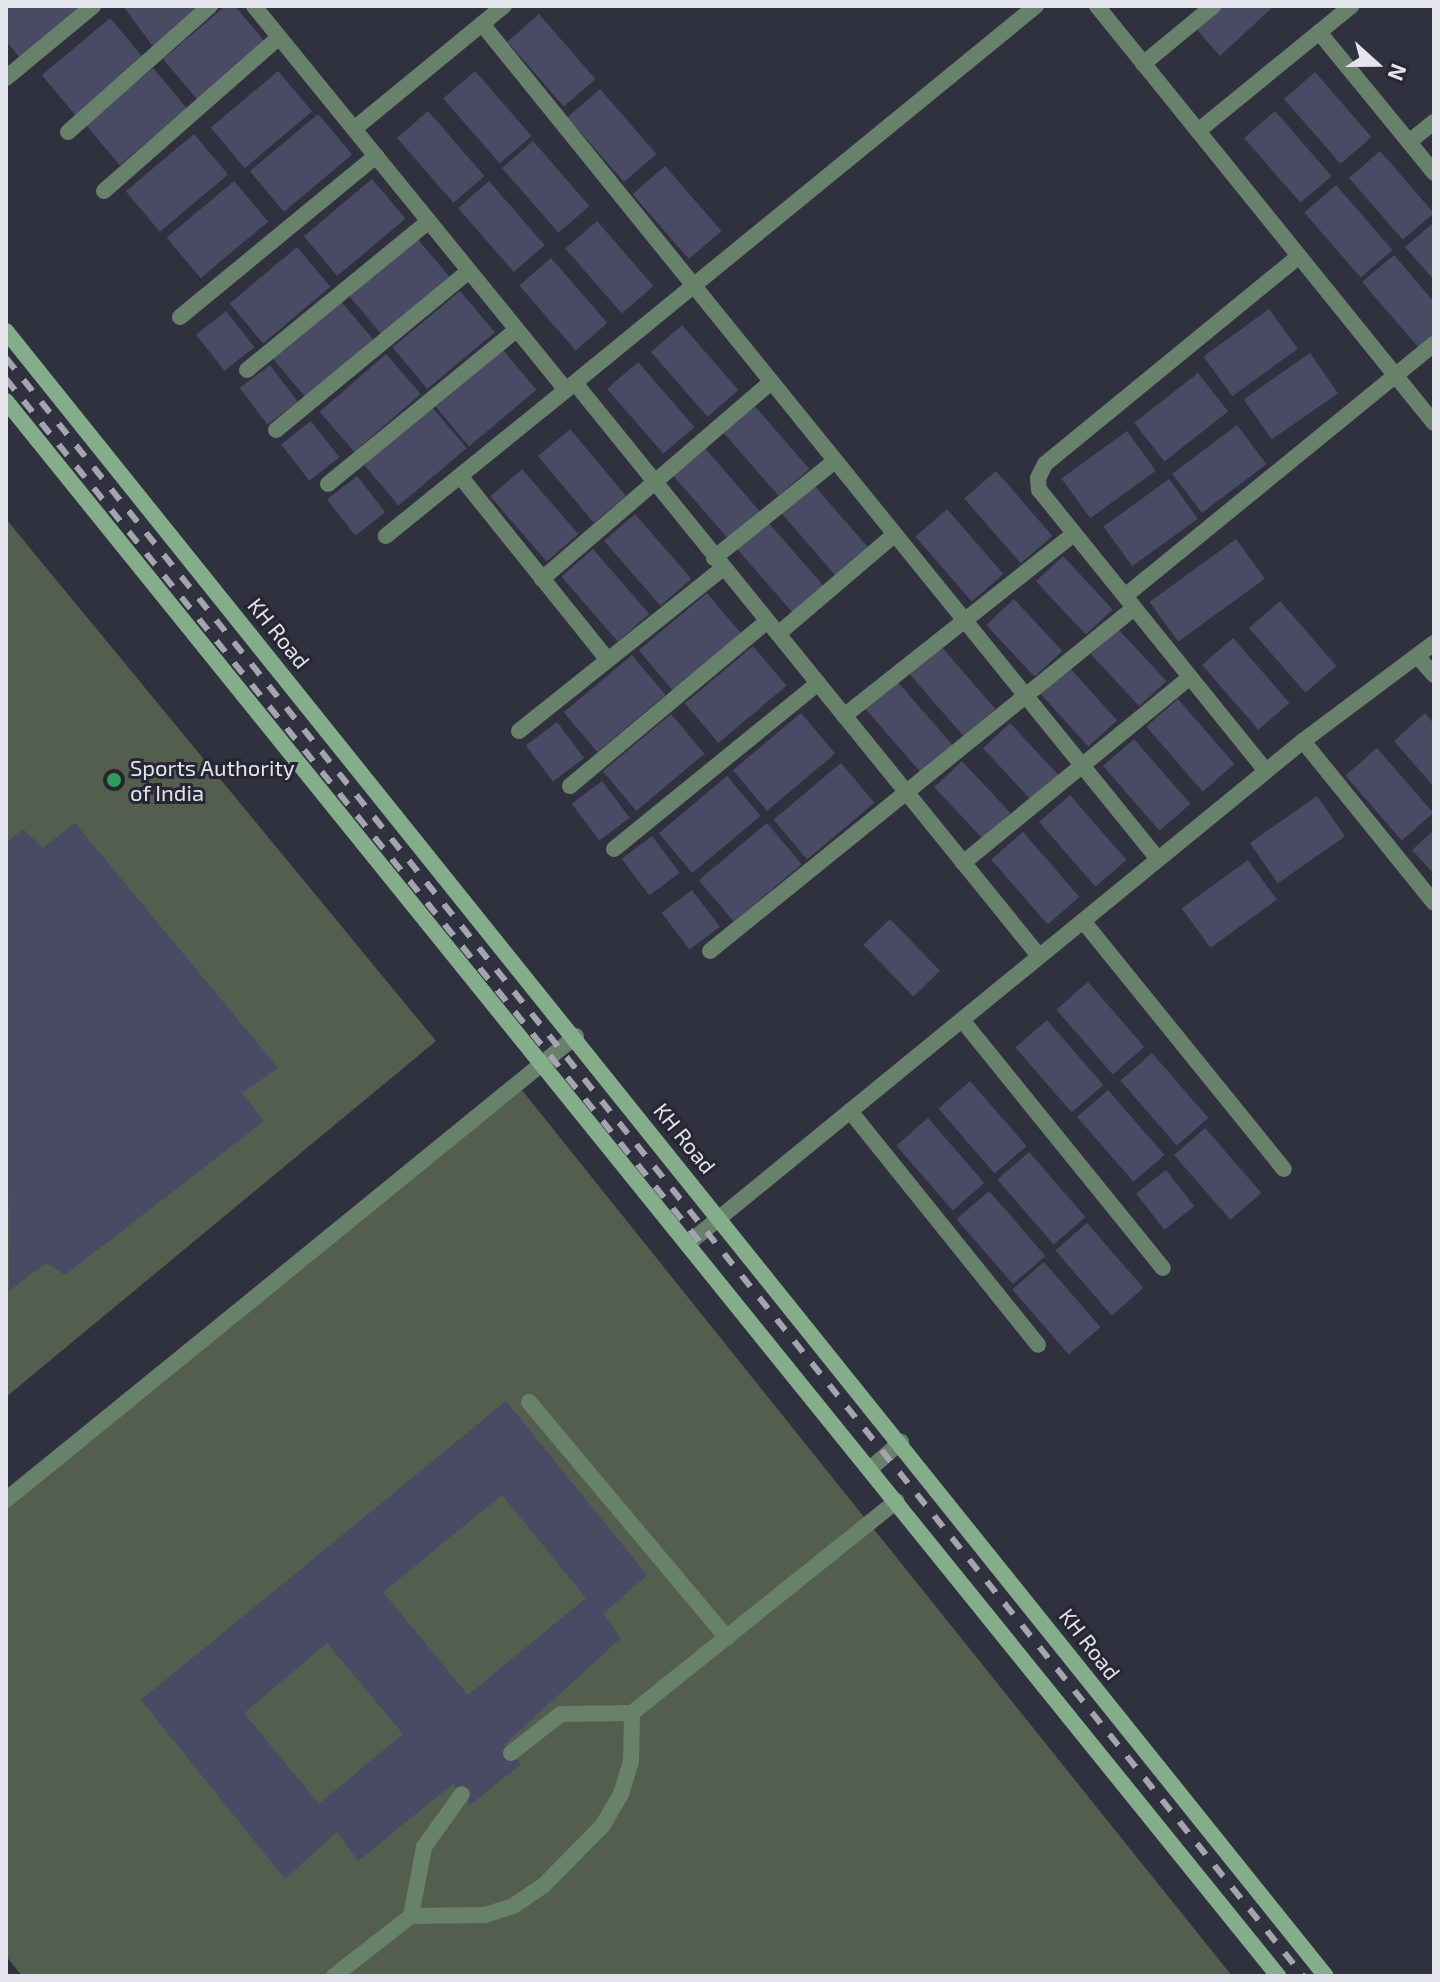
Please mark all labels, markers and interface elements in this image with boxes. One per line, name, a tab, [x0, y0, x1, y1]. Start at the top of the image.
north arrow	[1336, 24, 1416, 104]
text: N	[1383, 61, 1413, 85]
street label: KH Road	[243, 592, 315, 674]
place label: Sports Authority of India	[130, 754, 295, 806]
marker: Sports Authority of India	[105, 771, 123, 789]
street label: KH Road	[649, 1097, 721, 1179]
street label: KH Road	[1054, 1603, 1126, 1685]

